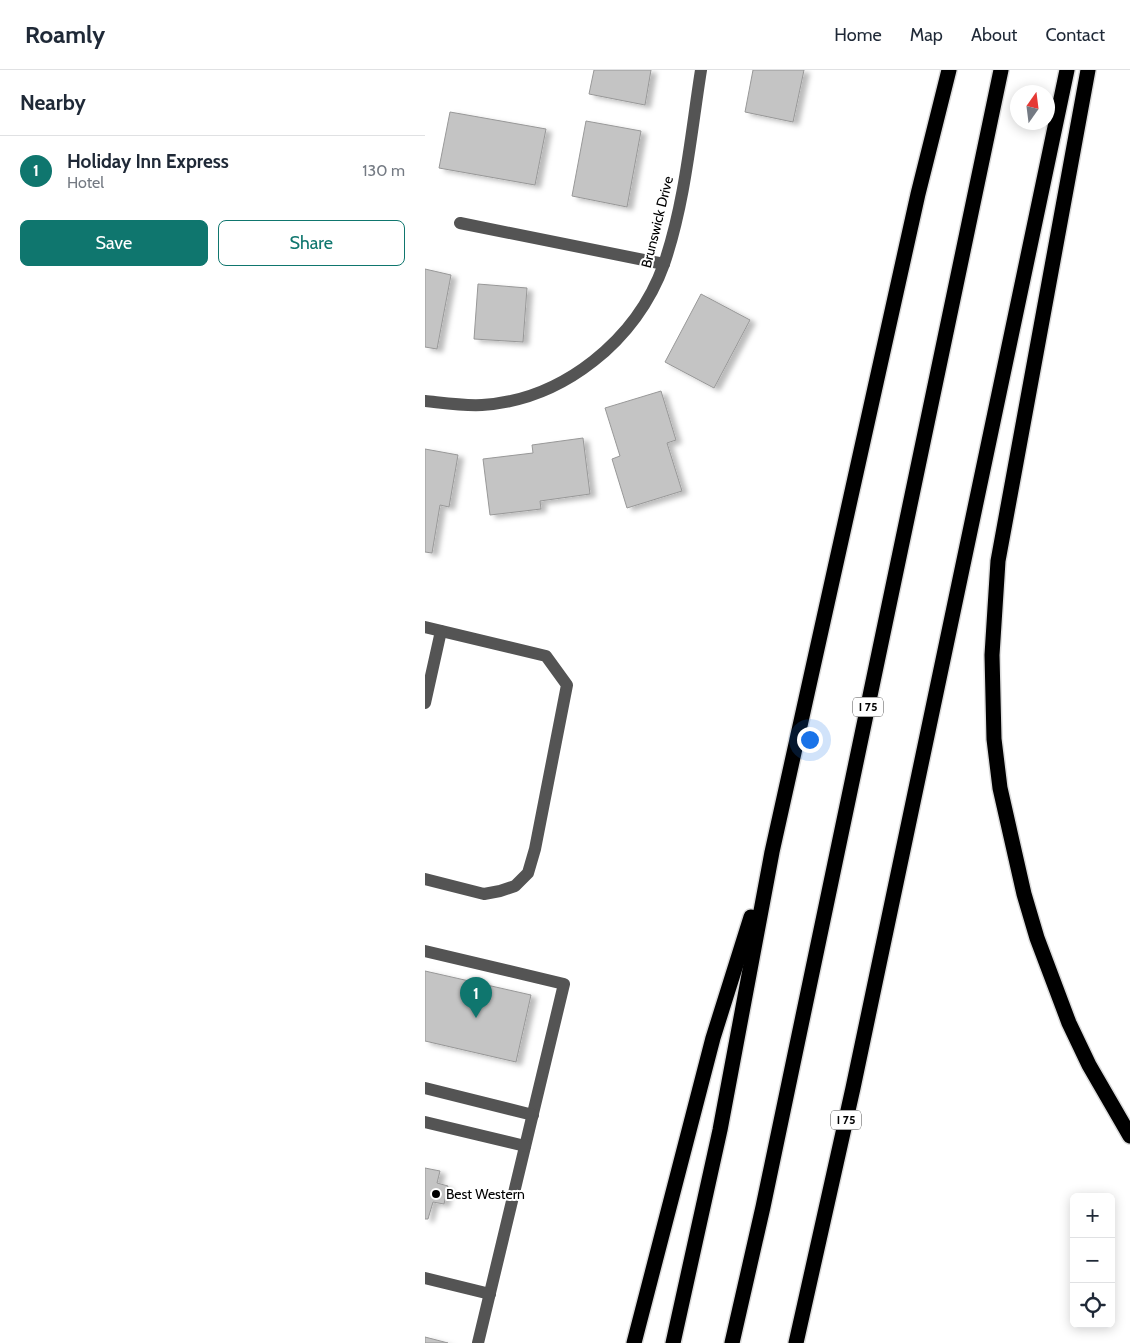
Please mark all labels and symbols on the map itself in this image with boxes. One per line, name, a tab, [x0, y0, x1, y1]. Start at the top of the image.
north arrow	[1010, 85, 1055, 130]
street label: Brunswick Drive	[637, 174, 677, 270]
road number: I 75	[853, 698, 883, 716]
your location	[797, 727, 823, 753]
pin: 1	[460, 977, 492, 1018]
road number: I 75	[831, 1110, 861, 1130]
place label: Best Western	[446, 1185, 525, 1203]
marker: Best Western	[430, 1188, 442, 1200]

